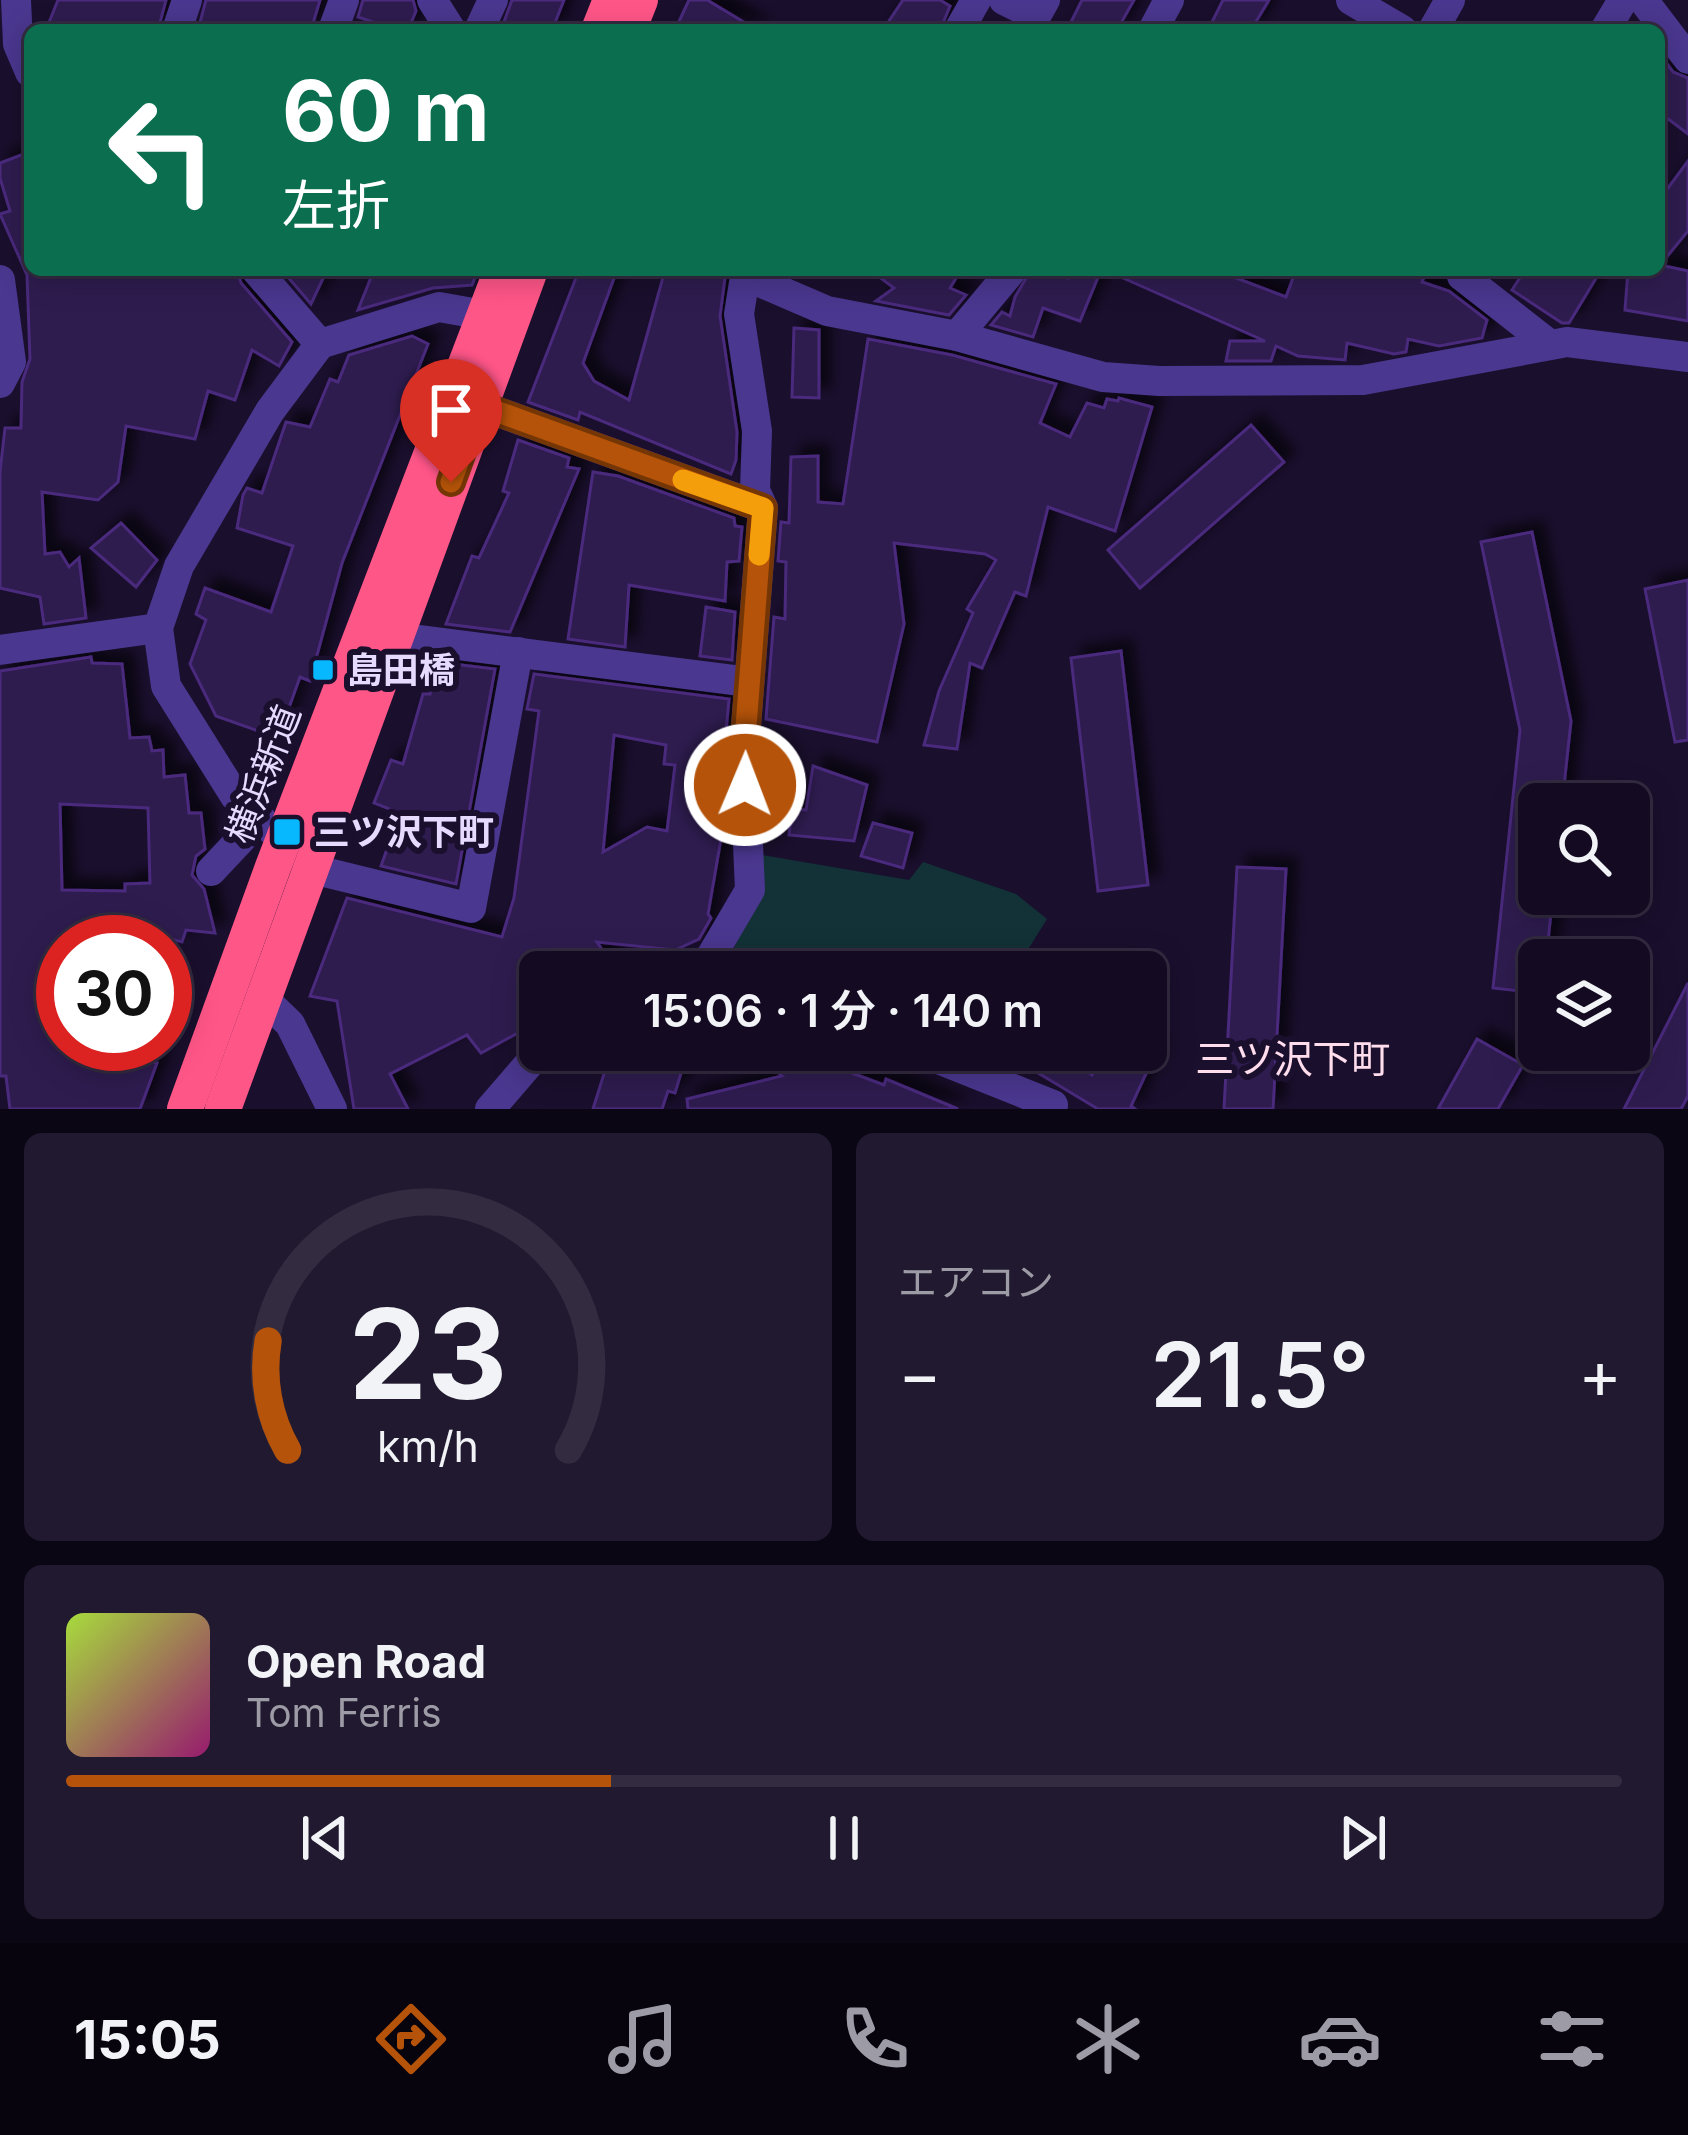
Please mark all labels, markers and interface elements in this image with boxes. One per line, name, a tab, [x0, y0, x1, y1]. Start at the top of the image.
text: 60 m	[282, 60, 490, 161]
icon: left	[84, 72, 240, 228]
text: 左折	[282, 173, 390, 238]
pin	[400, 359, 502, 482]
icon: arrive	[418, 377, 484, 443]
place label: 島田橋	[347, 648, 455, 692]
marker: 島田橋	[310, 657, 336, 683]
street label: 横浜新道	[217, 699, 309, 849]
position arrow	[682, 722, 808, 848]
map controls	[1518, 783, 1650, 1071]
button: search	[1518, 783, 1650, 915]
place label: 三ツ沢下町	[314, 810, 494, 854]
marker: 三ツ沢下町	[271, 816, 303, 848]
speed limit sign: 30	[36, 915, 192, 1071]
button: layers	[1518, 939, 1650, 1071]
text: 15:06 · 1 分 · 140 m	[643, 983, 1043, 1038]
district label: 三ツ沢下町	[1195, 1035, 1391, 1082]
text: エアコン	[898, 1258, 1054, 1305]
text: 23	[348, 1278, 508, 1429]
text: 21.5°	[1150, 1320, 1370, 1429]
text: −	[898, 1334, 942, 1414]
text: +	[1578, 1334, 1622, 1414]
text: km/h	[377, 1420, 479, 1472]
text: Open Road	[246, 1634, 486, 1689]
text: Tom Ferris	[246, 1689, 441, 1736]
icon: previous	[292, 1805, 358, 1871]
icon: pause	[811, 1805, 877, 1871]
icon: next	[1330, 1805, 1396, 1871]
icon: directions	[369, 1997, 453, 2081]
icon: music	[601, 1997, 685, 2081]
icon: phone	[833, 1997, 917, 2081]
icon: climate	[1066, 1997, 1150, 2081]
icon: car	[1298, 1997, 1382, 2081]
icon: filters	[1530, 1997, 1614, 2081]
text: 15:05	[74, 2007, 221, 2072]

